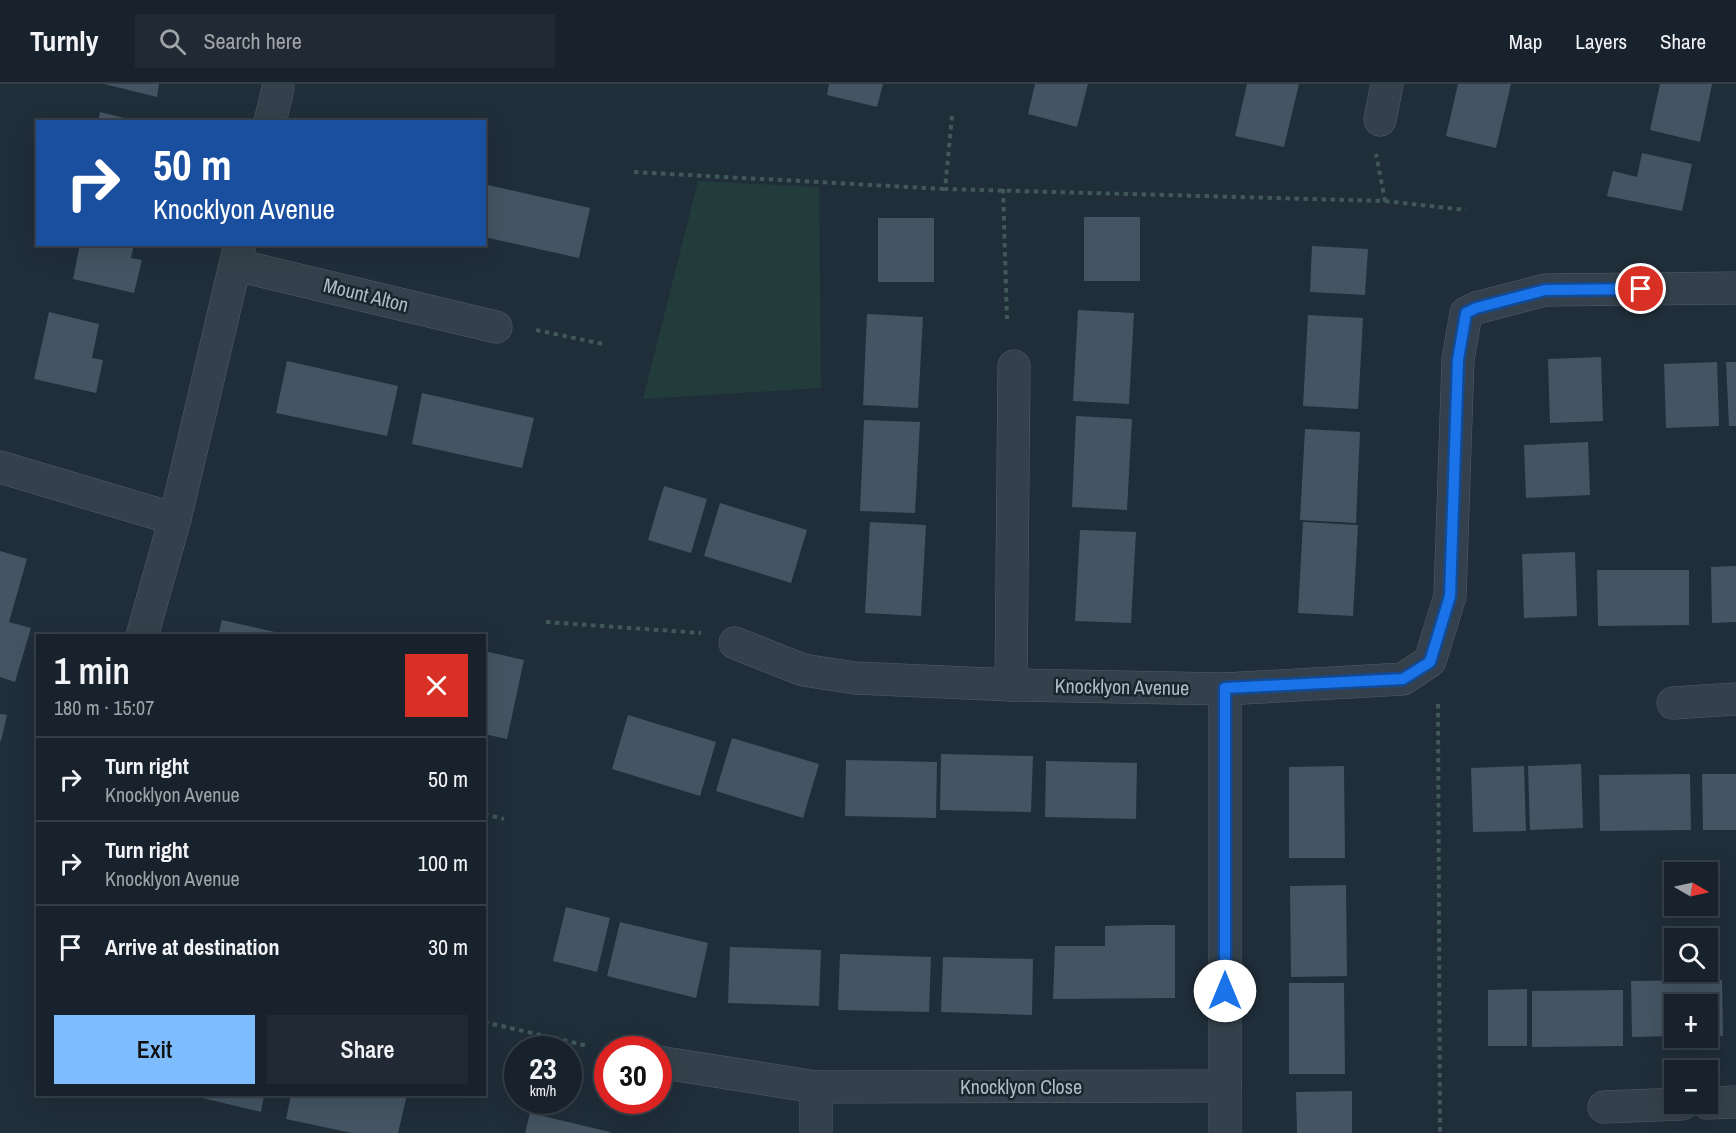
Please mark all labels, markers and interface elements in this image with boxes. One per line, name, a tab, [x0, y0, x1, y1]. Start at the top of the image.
search box	[135, 14, 555, 68]
text: Turnly	[30, 22, 99, 60]
icon: search	[156, 25, 189, 58]
text: Search here	[204, 26, 302, 56]
text: Map	[1509, 27, 1542, 56]
text: Layers	[1575, 27, 1627, 56]
text: Share	[1660, 27, 1706, 56]
text: 50 m	[153, 137, 232, 193]
icon: right	[54, 144, 132, 222]
text: Knocklyon Avenue	[153, 191, 335, 227]
pin	[1615, 263, 1666, 314]
street label: Mount Alton	[321, 271, 411, 318]
icon: arrive	[1624, 272, 1657, 305]
text: 1 min	[54, 647, 130, 695]
button: close	[405, 654, 468, 717]
street label: Knocklyon Avenue	[1054, 672, 1190, 701]
text: 180 m · 15:07	[54, 694, 154, 721]
text: Turn right	[105, 751, 189, 781]
icon: right	[54, 763, 87, 796]
text: 50 m	[428, 764, 468, 794]
text: Knocklyon Avenue	[105, 781, 240, 808]
text: Turn right	[105, 835, 189, 865]
icon: right	[54, 847, 87, 880]
text: 100 m	[418, 848, 468, 878]
north arrow	[1664, 862, 1718, 916]
map controls	[1664, 862, 1718, 1114]
text: Knocklyon Avenue	[105, 865, 240, 892]
button: search	[1664, 928, 1718, 982]
icon: arrive	[54, 931, 87, 964]
text: Arrive at destination	[105, 932, 279, 962]
text: 30 m	[428, 932, 468, 962]
position arrow	[1193, 959, 1257, 1023]
button: +	[1664, 994, 1718, 1048]
button: Exit	[54, 1015, 255, 1084]
button: Share	[267, 1015, 468, 1084]
speed limit sign: 30	[594, 1036, 672, 1114]
text: 23	[529, 1048, 557, 1088]
button: −	[1664, 1060, 1718, 1114]
street label: Knocklyon Close	[960, 1073, 1082, 1100]
text: km/h	[530, 1080, 556, 1101]

